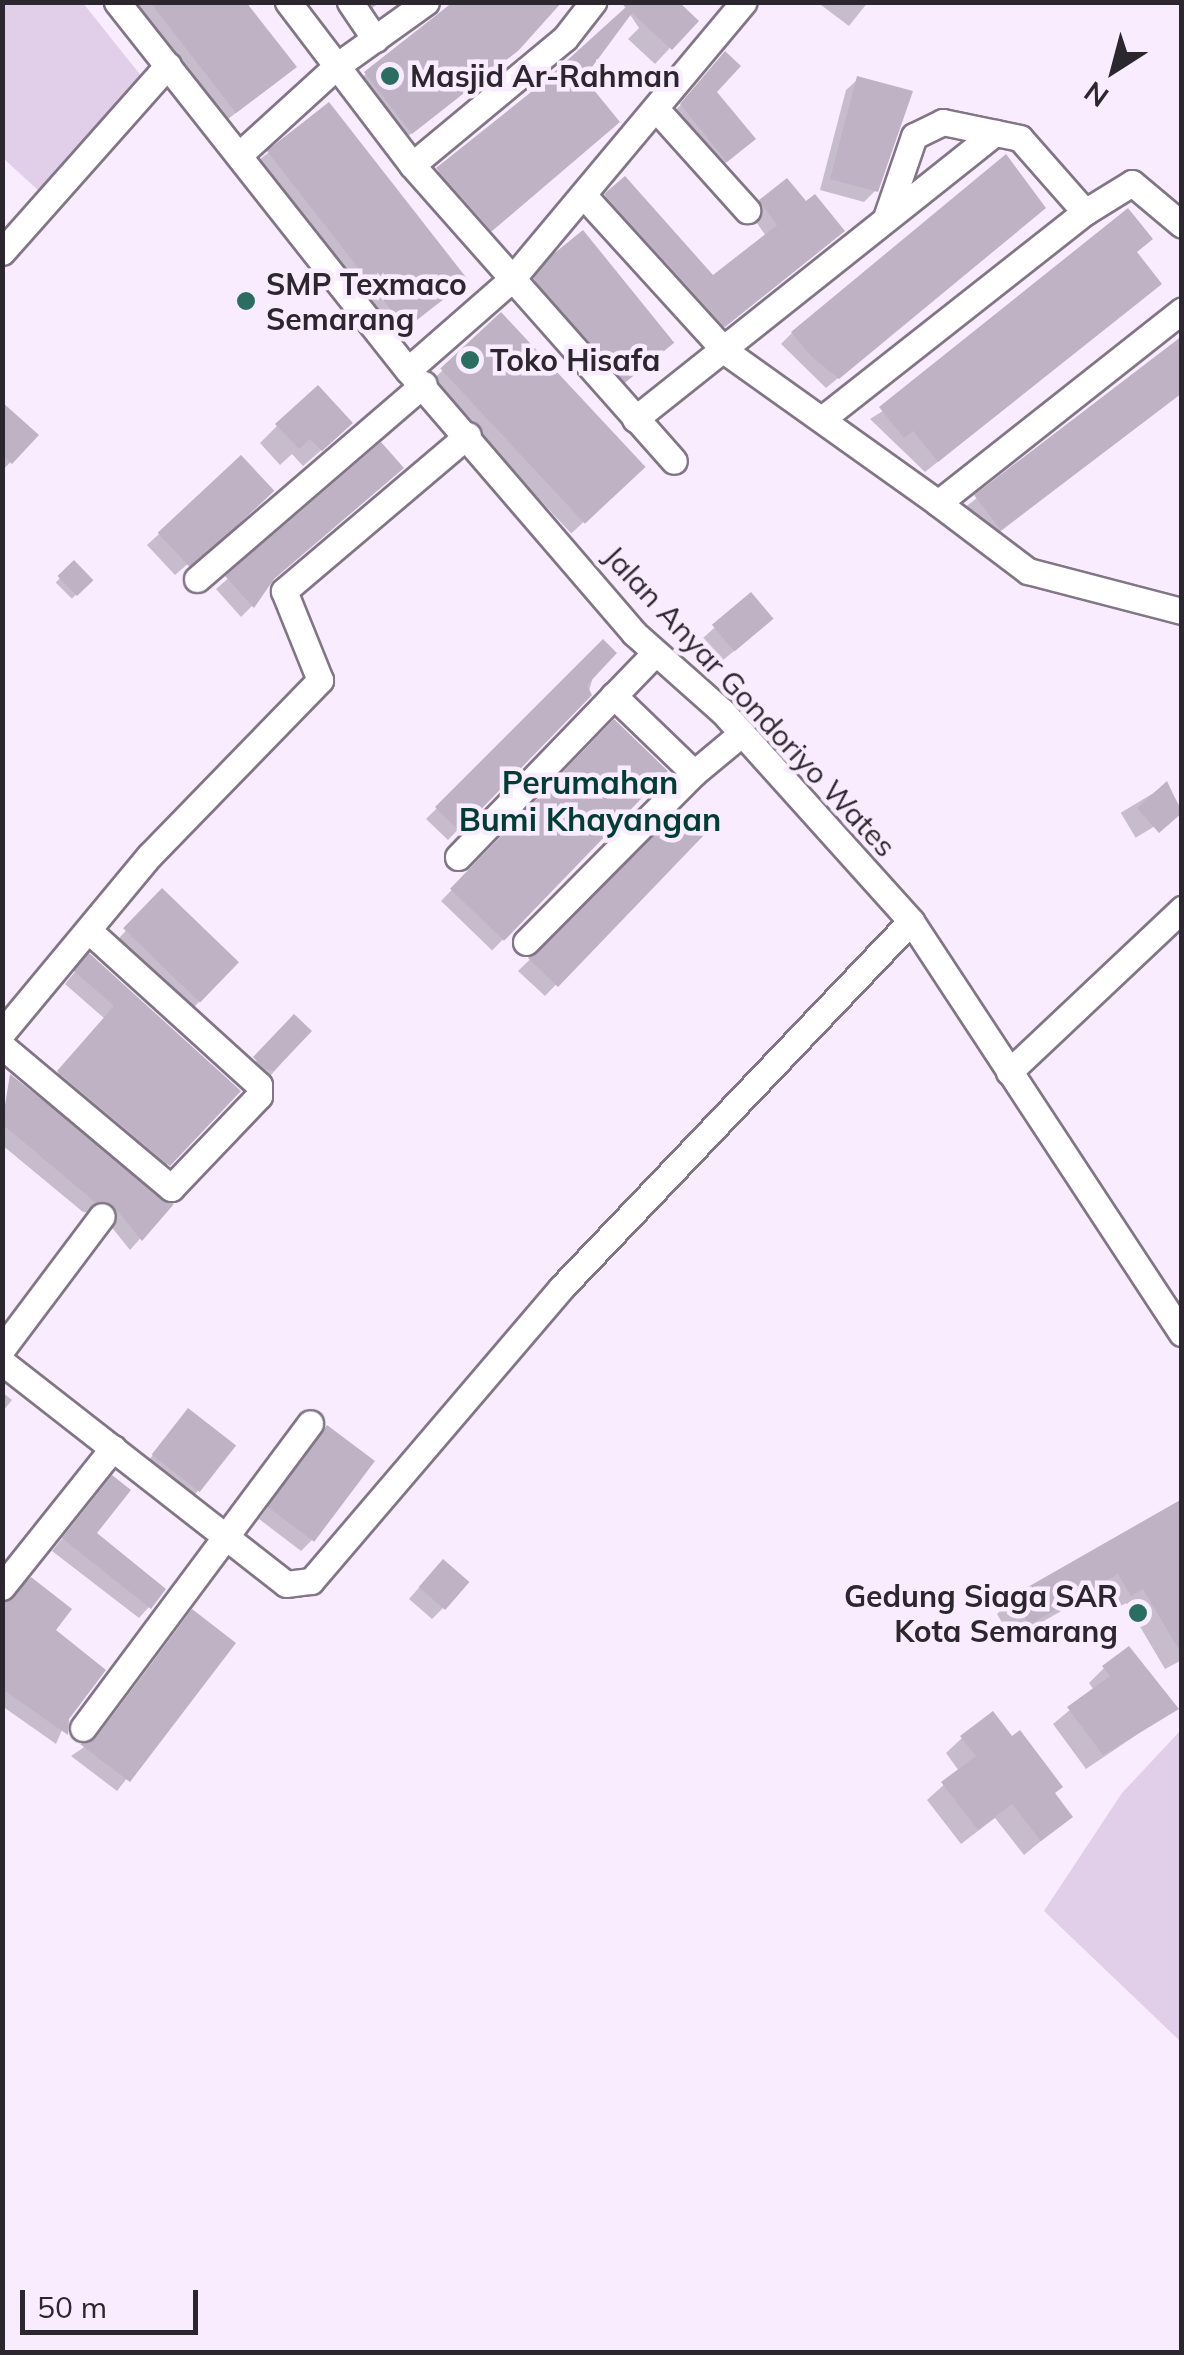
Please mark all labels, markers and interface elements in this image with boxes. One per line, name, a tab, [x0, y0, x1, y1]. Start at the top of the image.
north arrow	[1064, 20, 1164, 120]
place label: Masjid Ar-Rahman	[410, 58, 680, 94]
marker: Masjid Ar-Rahman	[379, 65, 401, 87]
text: N	[1077, 74, 1115, 115]
place label: SMP Texmaco Semarang	[266, 266, 467, 336]
marker: SMP Texmaco Semarang	[235, 290, 257, 312]
place label: Toko Hisafa	[490, 342, 660, 378]
marker: Toko Hisafa	[459, 349, 481, 371]
street label: Jalan Anyar Gondoriyo Wates	[596, 538, 904, 864]
district label: Perumahan Bumi Khayangan	[459, 764, 721, 839]
place label: Gedung Siaga SAR Kota Semarang	[844, 1578, 1118, 1648]
marker: Gedung Siaga SAR Kota Semarang	[1127, 1602, 1149, 1624]
scale bar	[25, 2270, 202, 2332]
text: 50 m	[37, 2288, 107, 2326]

